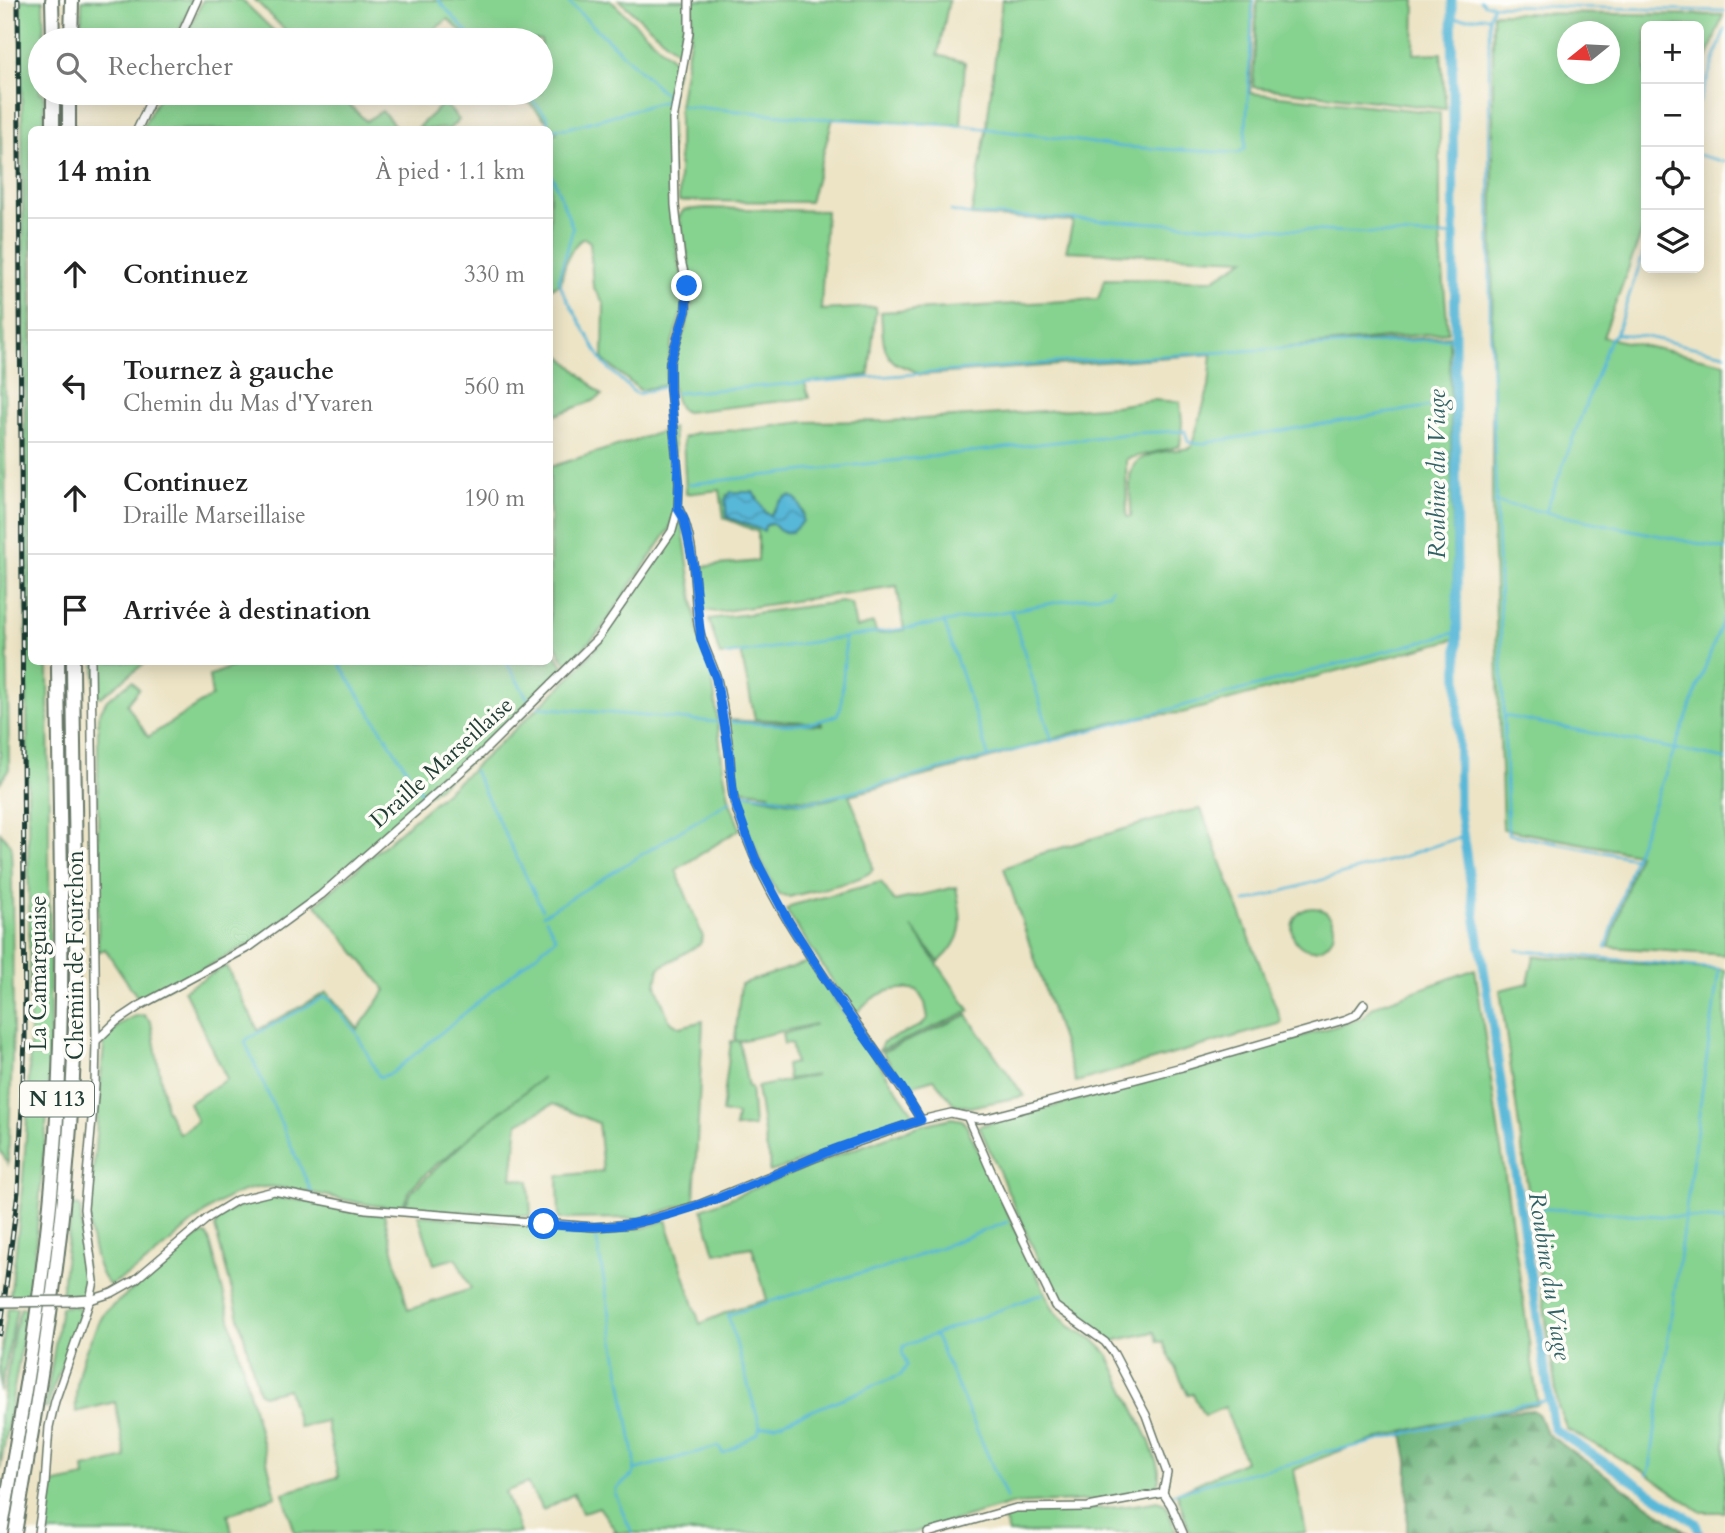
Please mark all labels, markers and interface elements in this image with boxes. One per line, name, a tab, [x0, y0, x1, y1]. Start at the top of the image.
north arrow	[1557, 21, 1620, 84]
map controls	[1641, 21, 1704, 273]
button: +	[1641, 21, 1704, 84]
search box	[28, 28, 553, 105]
icon: search	[52, 48, 90, 86]
text: Rechercher	[108, 49, 233, 84]
button: −	[1641, 84, 1704, 147]
button: locate	[1641, 147, 1704, 210]
text: 14 min	[56, 151, 151, 192]
text: À pied · 1.1 km	[376, 156, 525, 187]
button: layers	[1641, 210, 1704, 273]
icon: ahead	[56, 255, 94, 293]
text: Continuez	[123, 257, 248, 292]
text: 330 m	[464, 259, 525, 290]
route end	[671, 270, 702, 301]
text: Tournez à gauche	[123, 353, 334, 388]
icon: left	[56, 367, 94, 405]
text: 560 m	[464, 371, 525, 402]
text: Chemin du Mas d'Yvaren	[123, 388, 373, 419]
water label: Roubine du Viage	[1421, 388, 1454, 559]
text: Continuez	[123, 465, 248, 500]
icon: ahead	[56, 479, 94, 517]
text: 190 m	[464, 483, 525, 514]
text: Draille Marseillaise	[123, 500, 306, 531]
icon: arrive	[56, 591, 94, 629]
text: Arrivée à destination	[123, 593, 371, 628]
street label: Draille Marseillaise	[363, 690, 520, 835]
street label: Chemin de Fourchon	[60, 850, 91, 1060]
street label: La Camarguaise	[23, 895, 54, 1051]
road number: N 113	[20, 1082, 94, 1116]
water label: Roubine du Viage	[1520, 1190, 1579, 1363]
route start	[528, 1208, 559, 1239]

